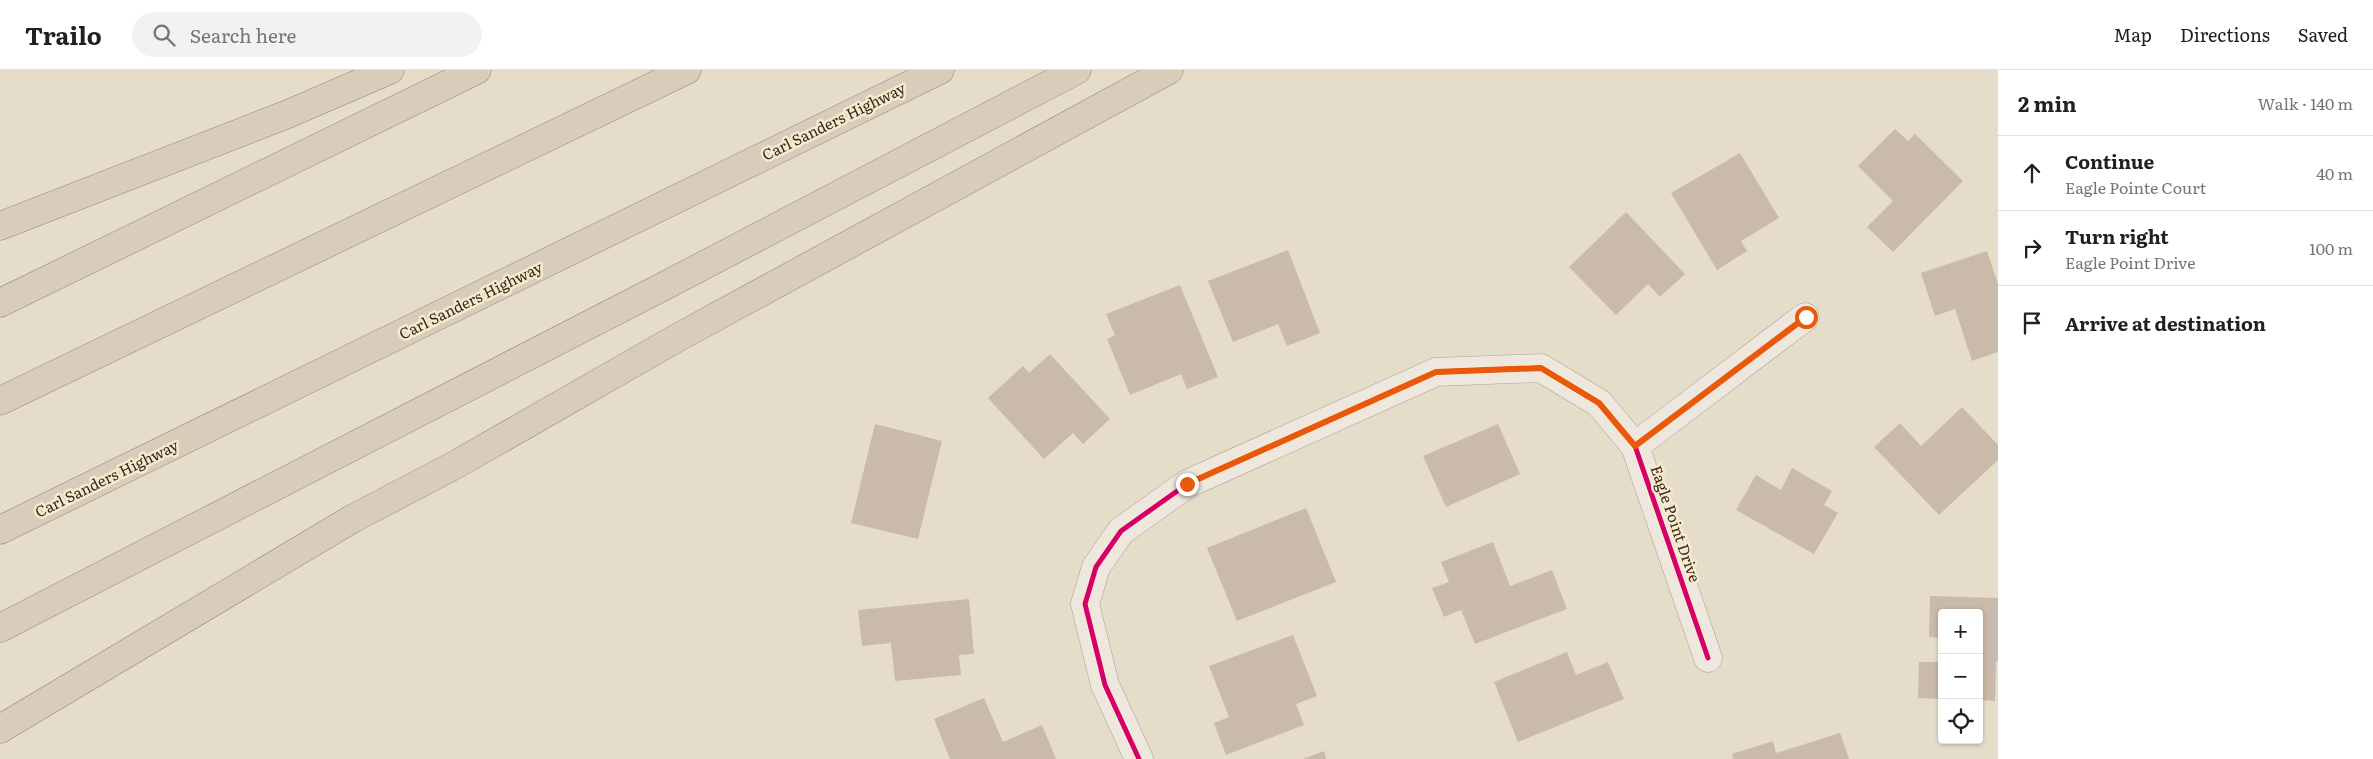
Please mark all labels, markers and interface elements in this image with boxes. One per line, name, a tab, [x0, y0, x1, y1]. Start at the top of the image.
search box	[132, 12, 482, 57]
text: Trailo	[25, 17, 102, 52]
icon: search	[150, 21, 178, 49]
text: Search here	[190, 21, 296, 49]
text: Map	[2114, 21, 2152, 48]
text: Directions	[2180, 21, 2270, 48]
text: Saved	[2298, 21, 2348, 48]
street label: Carl Sanders Highway	[758, 76, 909, 165]
text: 2 min	[2018, 87, 2077, 118]
text: Walk · 140 m	[2258, 91, 2353, 115]
text: Continue	[2065, 147, 2154, 175]
icon: ahead	[2018, 159, 2046, 187]
text: 40 m	[2316, 161, 2353, 185]
text: Eagle Pointe Court	[2065, 175, 2206, 199]
text: Turn right	[2065, 222, 2169, 250]
icon: right	[2018, 234, 2046, 262]
text: 100 m	[2309, 236, 2353, 260]
text: Eagle Point Drive	[2065, 250, 2195, 274]
street label: Carl Sanders Highway	[395, 255, 546, 344]
route start	[1795, 306, 1818, 329]
icon: arrive	[2018, 309, 2046, 337]
text: Arrive at destination	[2065, 309, 2266, 337]
street label: Carl Sanders Highway	[31, 433, 182, 522]
street label: Eagle Point Drive	[1646, 462, 1707, 585]
route end	[1176, 473, 1199, 496]
map controls	[1938, 609, 1983, 744]
button: +	[1938, 609, 1983, 654]
button: −	[1938, 654, 1983, 699]
button: locate	[1938, 699, 1983, 744]

